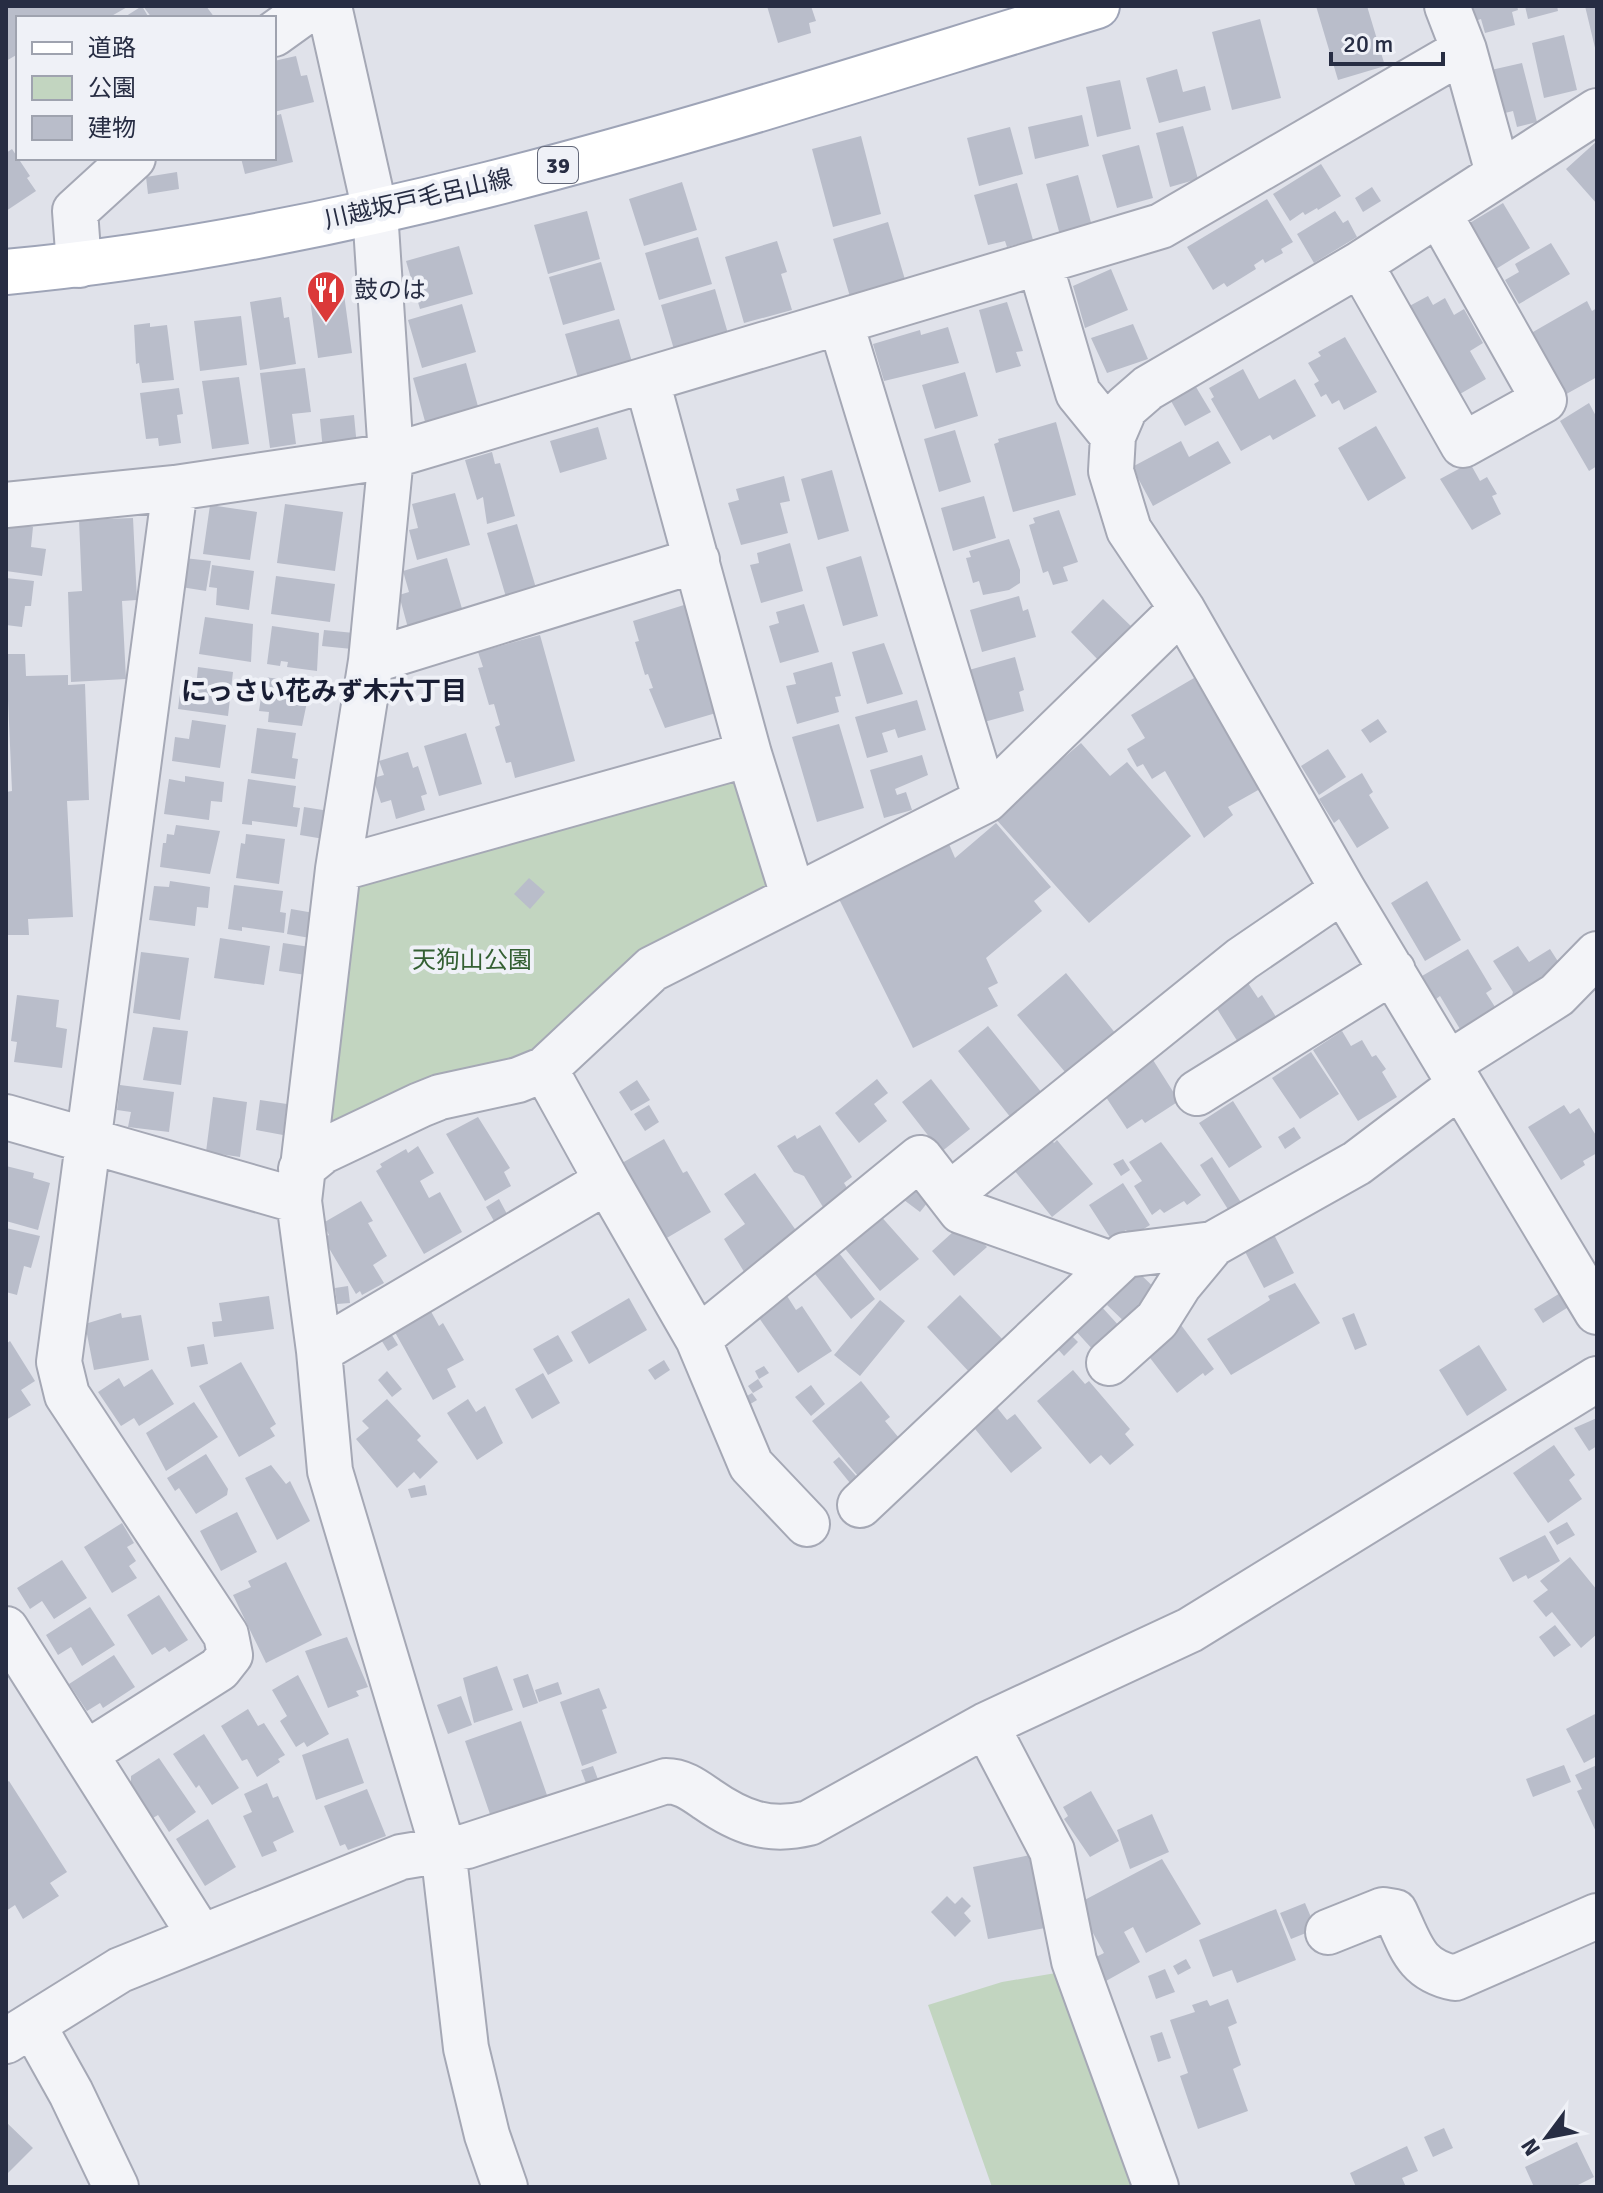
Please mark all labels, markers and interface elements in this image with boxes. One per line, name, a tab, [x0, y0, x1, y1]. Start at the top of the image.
legend	[16, 16, 276, 160]
scale bar	[1331, 16, 1443, 66]
text: 20 m	[1343, 29, 1393, 59]
text: 道路	[88, 33, 136, 63]
text: 公園	[88, 73, 136, 103]
text: 建物	[88, 113, 136, 143]
road number: 39	[538, 147, 578, 183]
street label: 川越坂戸毛呂山線	[321, 163, 515, 235]
restaurant icon: 鼓のは	[305, 269, 347, 324]
place label: 鼓のは	[354, 275, 426, 305]
district label: にっさい花みず木六丁目	[181, 676, 467, 708]
park label: 天狗山公園	[412, 945, 532, 975]
north arrow	[1507, 2097, 1587, 2177]
text: N	[1515, 2134, 1546, 2161]

